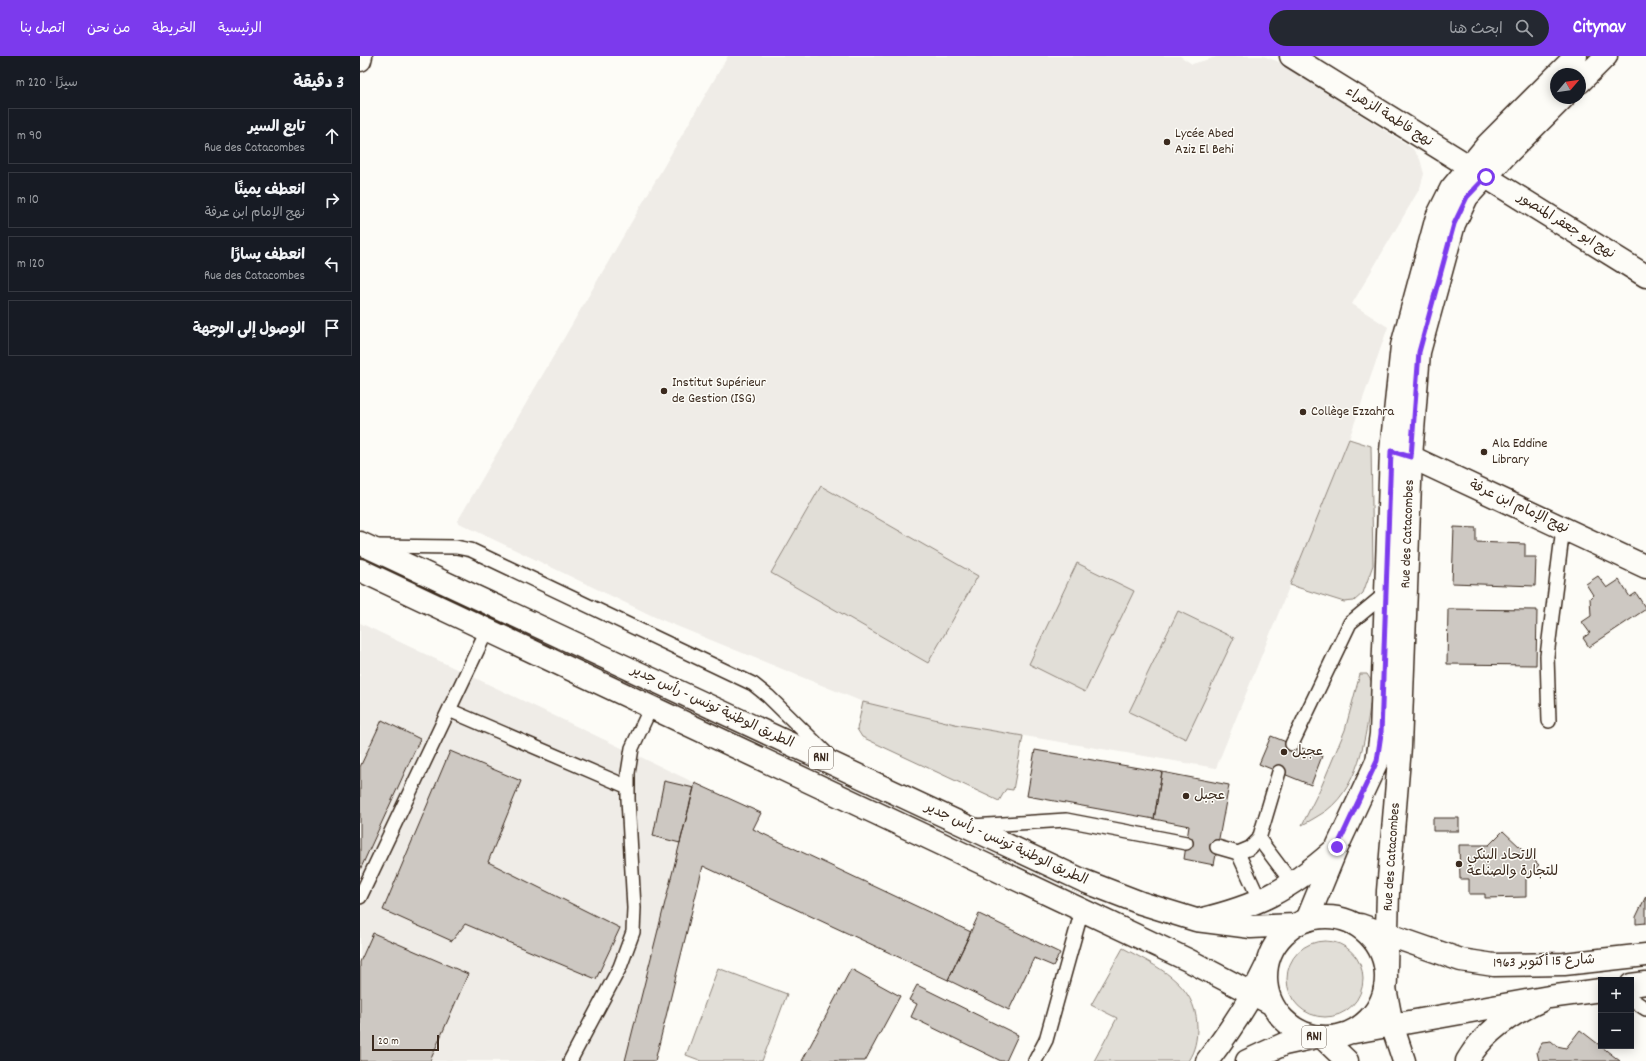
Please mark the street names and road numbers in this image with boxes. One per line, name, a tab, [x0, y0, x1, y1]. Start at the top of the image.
street label: نهج فاطمة الزهراء	[1341, 82, 1437, 152]
street label: نهج ابو جعفر المنصور	[1512, 187, 1619, 264]
street label: نهج الإمام ابن عرفة	[1466, 475, 1572, 539]
street label: Rue des Catacombes	[1396, 479, 1420, 589]
street label: الطريق الوطنية تونس - رأس جدير	[626, 660, 797, 754]
road number: RN1	[809, 747, 833, 769]
street label: الطريق الوطنية تونس - رأس جدير	[920, 797, 1091, 891]
street label: Rue des Catacombes	[1378, 802, 1406, 912]
street label: شارع 15 أكتوبر 1963	[1493, 950, 1595, 974]
road number: RN1	[1302, 1026, 1326, 1048]

